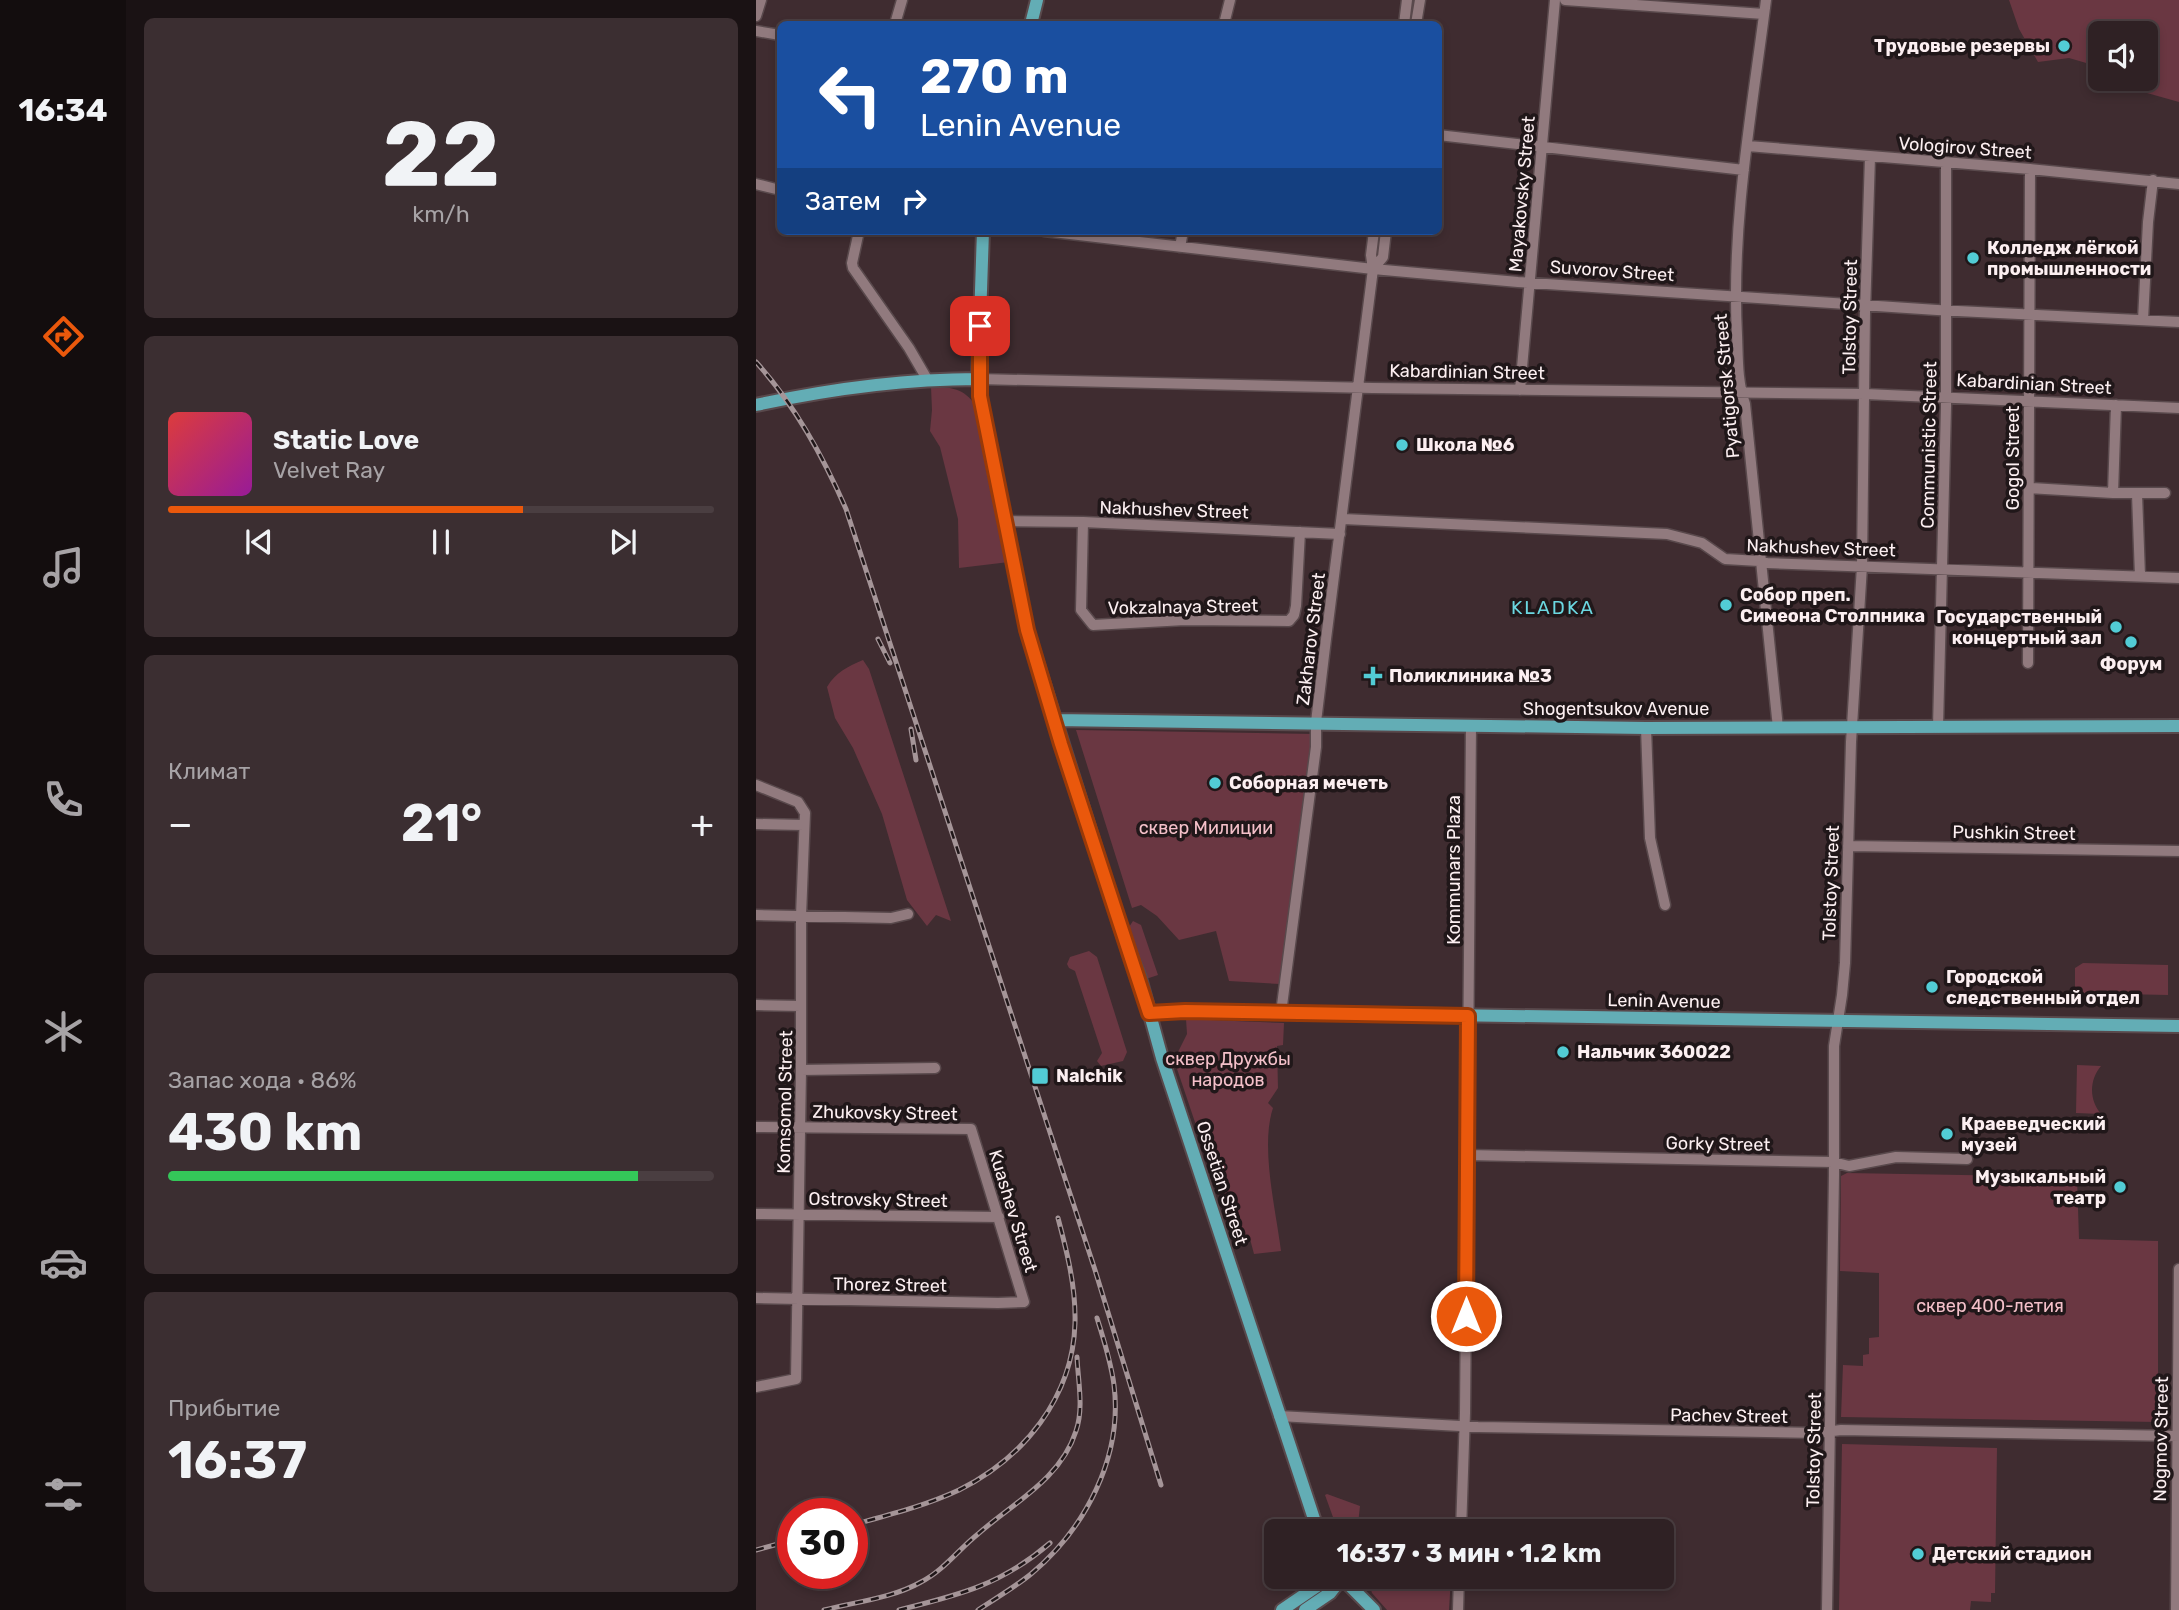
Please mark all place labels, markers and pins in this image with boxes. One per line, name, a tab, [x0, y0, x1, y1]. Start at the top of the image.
place label: Трудовые резервы	[1874, 35, 2050, 57]
marker: Трудовые резервы	[2056, 38, 2072, 54]
place label: Колледж лёгкой промышленности	[1987, 237, 2151, 280]
marker: Колледж лёгкой промышленности	[1965, 250, 1981, 266]
pin	[950, 296, 1010, 356]
place label: Школа №6	[1416, 434, 1515, 456]
marker: Школа №6	[1394, 437, 1410, 453]
place label: Собор преп. Симеона Столпника	[1740, 584, 1925, 627]
marker: Собор преп. Симеона Столпника	[1718, 597, 1734, 613]
place label: Государственный концертный зал	[1936, 606, 2102, 649]
marker: Государственный концертный зал	[2108, 619, 2124, 635]
marker: Форум	[2123, 634, 2139, 650]
place label: Форум	[2100, 653, 2162, 675]
place label: Поликлиника №3	[1389, 665, 1552, 687]
marker: Поликлиника №3	[1363, 666, 1383, 686]
place label: Соборная мечеть	[1229, 772, 1388, 794]
marker: Соборная мечеть	[1207, 775, 1223, 791]
place label: Городской следственный отдел	[1946, 966, 2140, 1009]
marker: Городской следственный отдел	[1924, 979, 1940, 995]
place label: Нальчик 360022	[1577, 1041, 1731, 1063]
marker: Нальчик 360022	[1555, 1044, 1571, 1060]
place label: Nalchik	[1056, 1065, 1123, 1087]
marker: Nalchik	[1030, 1066, 1050, 1086]
place label: Краеведческий музей	[1961, 1113, 2106, 1156]
marker: Краеведческий музей	[1939, 1126, 1955, 1142]
place label: Музыкальный театр	[1975, 1166, 2106, 1209]
marker: Музыкальный театр	[2112, 1179, 2128, 1195]
place label: Детский стадион	[1932, 1543, 2092, 1565]
marker: Детский стадион	[1910, 1546, 1926, 1562]

